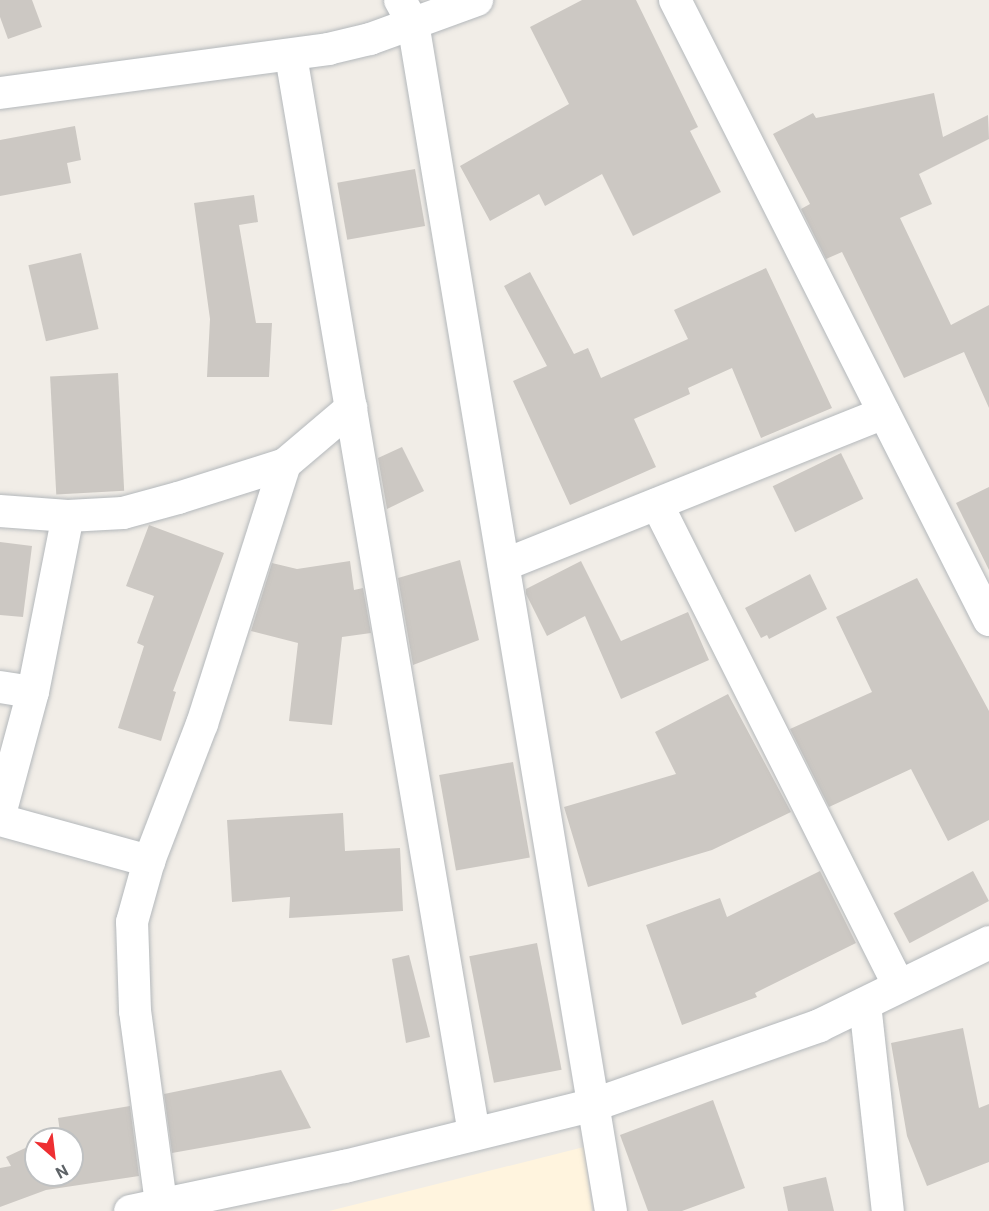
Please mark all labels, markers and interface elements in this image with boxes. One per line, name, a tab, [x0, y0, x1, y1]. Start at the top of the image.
north arrow	[24, 1127, 84, 1187]
text: N	[52, 1161, 71, 1183]

